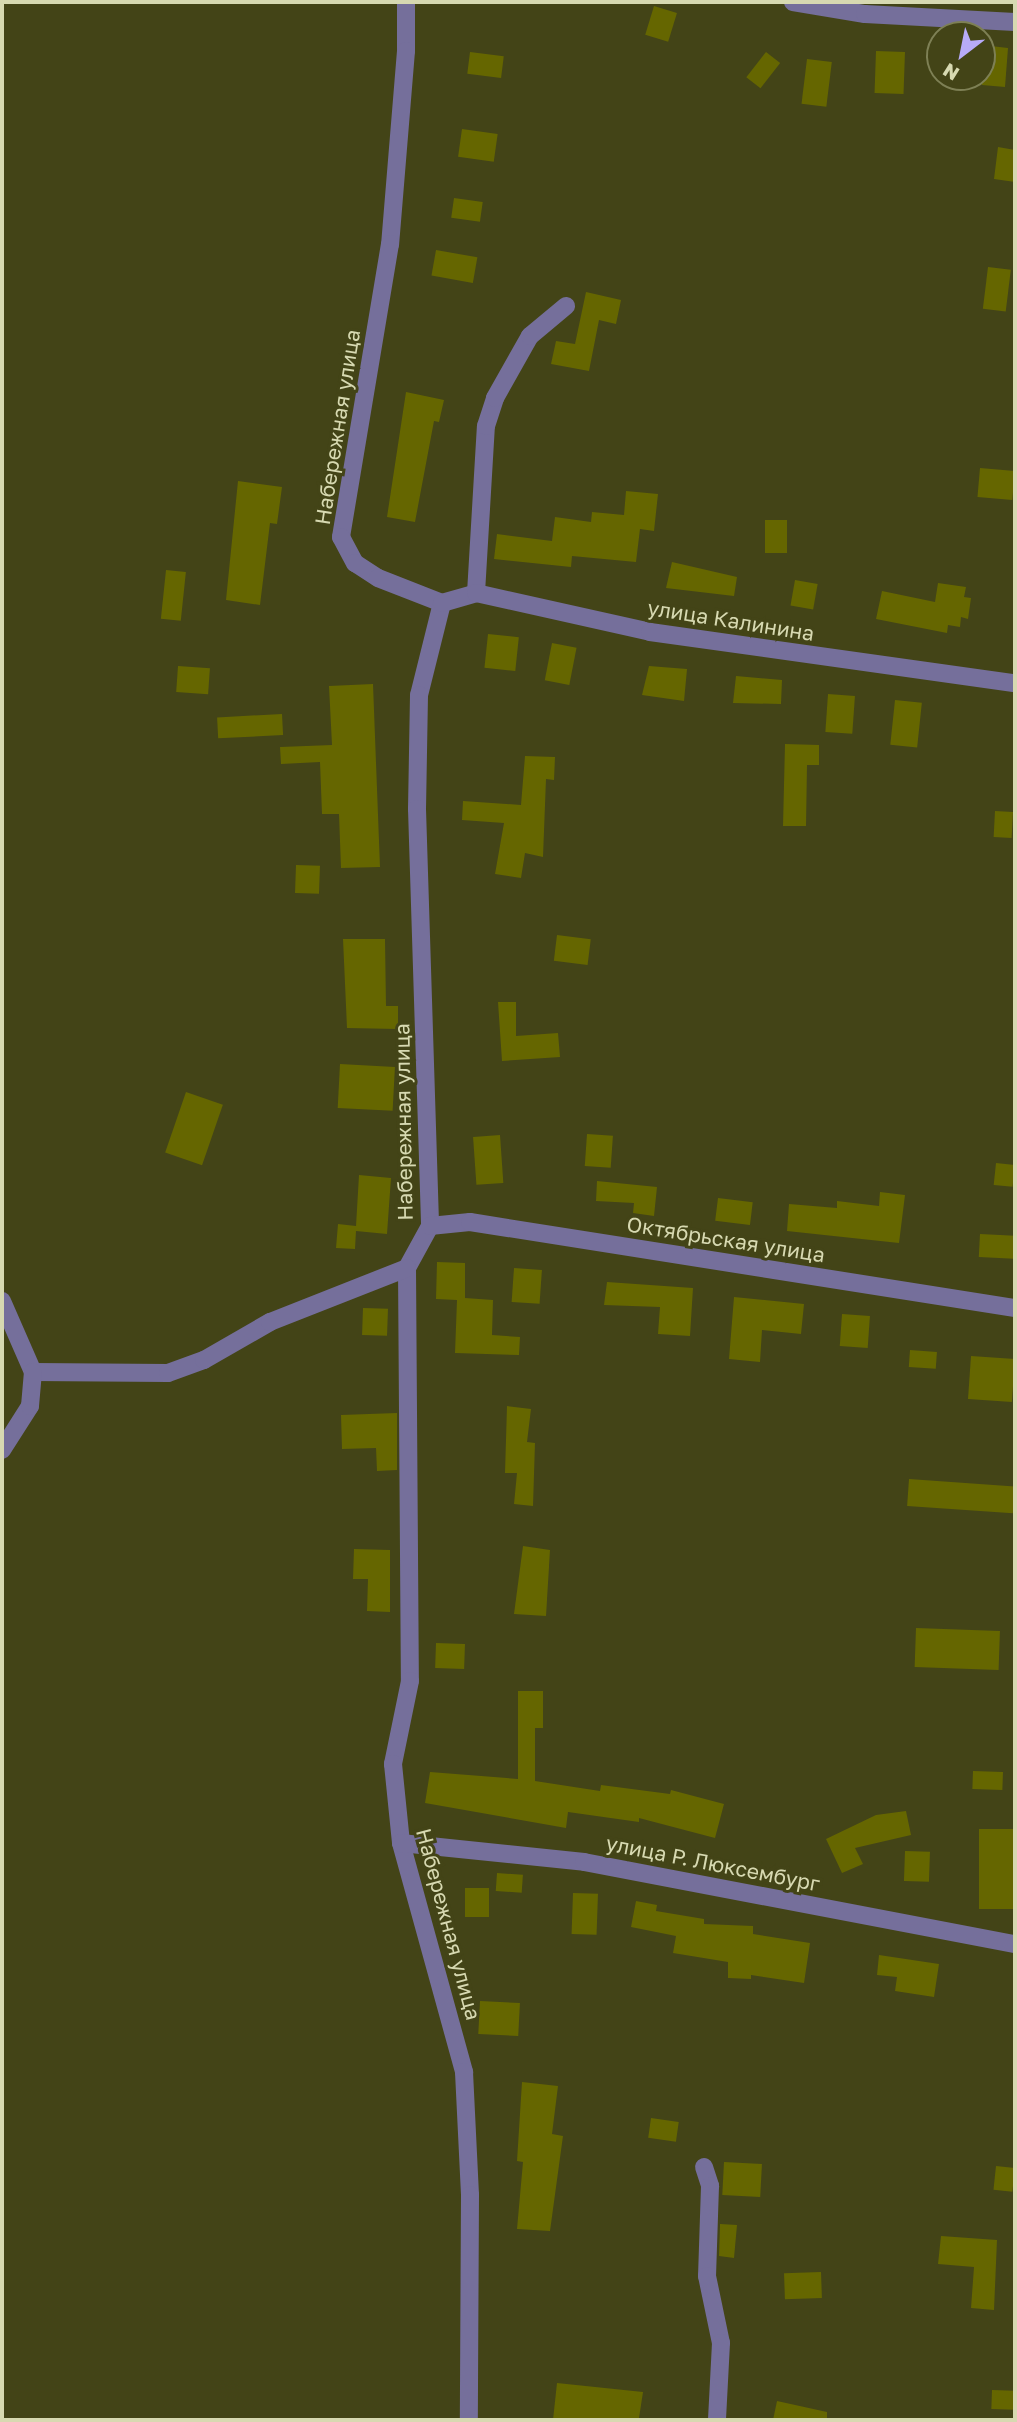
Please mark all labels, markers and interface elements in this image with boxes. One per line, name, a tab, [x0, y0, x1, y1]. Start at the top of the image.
north arrow	[926, 21, 996, 91]
text: N	[938, 59, 963, 86]
street label: Набережная улица	[309, 328, 365, 526]
street label: улица Калинина	[646, 594, 816, 646]
street label: Набережная улица	[389, 1023, 417, 1221]
street label: Октябрьская улица	[625, 1211, 827, 1267]
street label: Набережная улица	[411, 1825, 487, 2023]
street label: улица Р. Люксембург	[604, 1830, 822, 1896]

